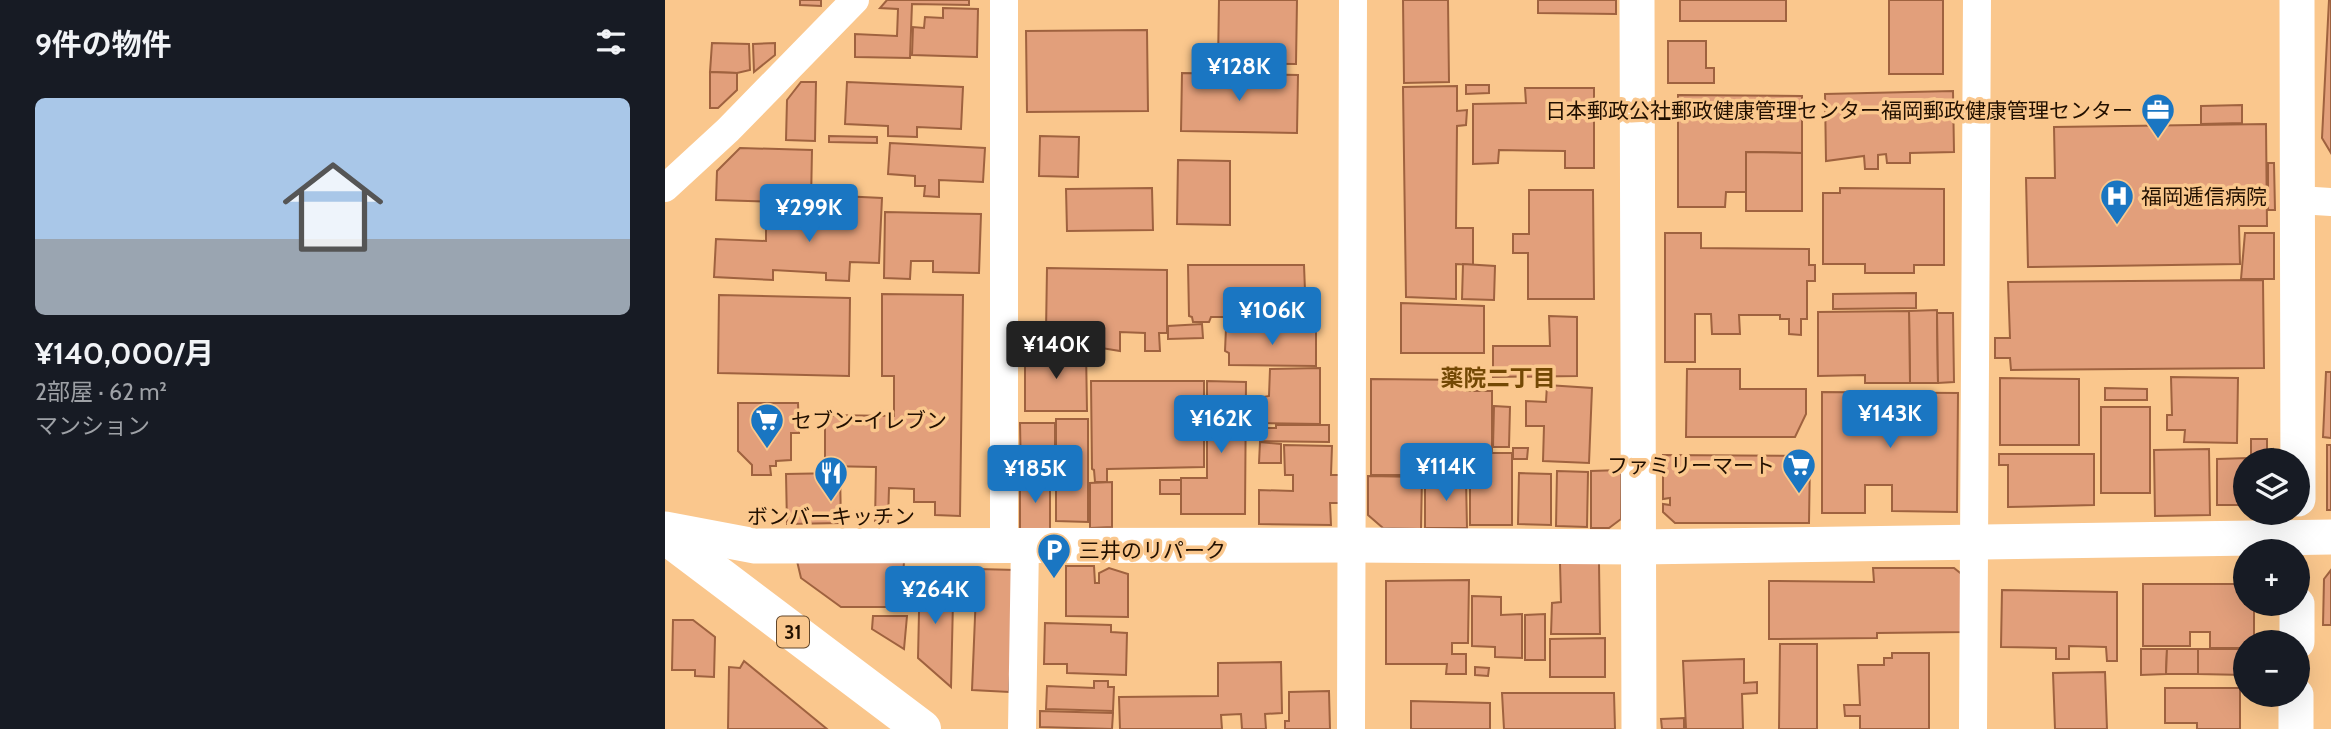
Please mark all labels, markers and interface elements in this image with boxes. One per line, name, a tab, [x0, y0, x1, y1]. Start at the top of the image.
icon: filters	[592, 23, 630, 61]
text: 9件の物件	[35, 26, 172, 63]
pin: ¥128K	[1190, 43, 1288, 103]
text: ¥128K	[1208, 52, 1270, 80]
office icon: 日本郵政公社郵政健康管理センター福岡郵政健康管理センター	[2139, 91, 2177, 140]
place label: 日本郵政公社郵政健康管理センター福岡郵政健康管理センター	[1545, 98, 2133, 123]
icon: home	[270, 144, 396, 270]
hospital icon: 福岡逓信病院	[2098, 177, 2136, 226]
pin: ¥299K	[760, 184, 858, 244]
place label: 福岡逓信病院	[2141, 184, 2267, 209]
text: ¥299K	[776, 193, 842, 221]
pin: ¥106K	[1223, 288, 1321, 347]
text: ¥106K	[1239, 296, 1305, 324]
pin: ¥140K	[1007, 322, 1105, 381]
text: ¥140K	[1022, 330, 1090, 358]
text: ¥140,000/月	[35, 335, 214, 372]
district label: 薬院二丁目	[1441, 364, 1556, 392]
text: 2部屋 · 62 m²	[35, 378, 167, 406]
pin: ¥143K	[1841, 391, 1939, 450]
pin: ¥162K	[1172, 396, 1270, 455]
text: ¥143K	[1858, 399, 1922, 427]
supermarket icon: セブン-イレブン	[748, 401, 786, 450]
text: ¥162K	[1190, 404, 1252, 432]
place label: セブン-イレブン	[791, 408, 947, 433]
text: マンション	[35, 412, 150, 440]
pin: ¥114K	[1397, 444, 1495, 503]
pin: ¥185K	[986, 446, 1084, 505]
supermarket icon: ファミリーマート	[1780, 446, 1818, 495]
map controls	[2233, 448, 2310, 707]
button: layers	[2233, 448, 2310, 525]
text: ¥114K	[1416, 452, 1476, 480]
place label: ファミリーマート	[1607, 453, 1775, 478]
restaurant icon: ボンバーキッチン	[812, 454, 850, 503]
text: ¥185K	[1003, 454, 1067, 482]
place label: ボンバーキッチン	[747, 504, 915, 529]
parking icon: 三井のリパーク	[1035, 531, 1073, 580]
place label: 三井のリパーク	[1079, 538, 1226, 563]
button: +	[2233, 539, 2310, 616]
pin: ¥264K	[886, 566, 984, 626]
text: ¥264K	[901, 575, 969, 603]
road number: 31	[777, 617, 809, 648]
button: −	[2233, 630, 2310, 707]

